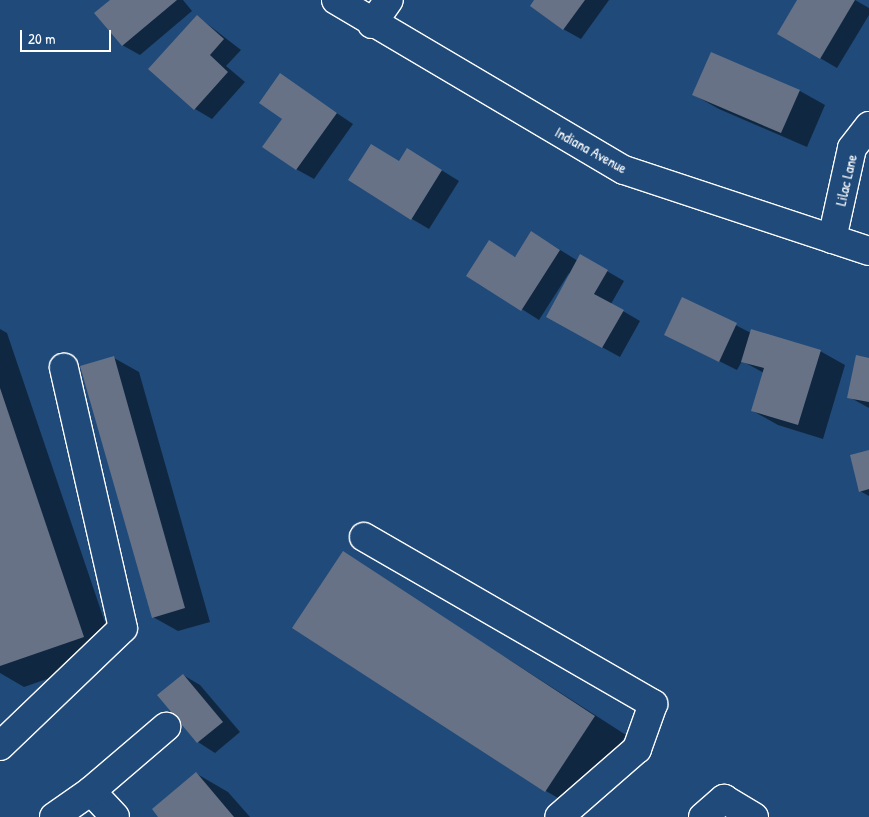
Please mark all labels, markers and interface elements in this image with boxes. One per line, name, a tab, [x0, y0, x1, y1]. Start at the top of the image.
scale bar	[22, 20, 114, 52]
text: 20 m	[28, 28, 55, 49]
street label: Indiana Avenue	[552, 123, 630, 177]
street label: Lilac Lane	[831, 153, 861, 207]

